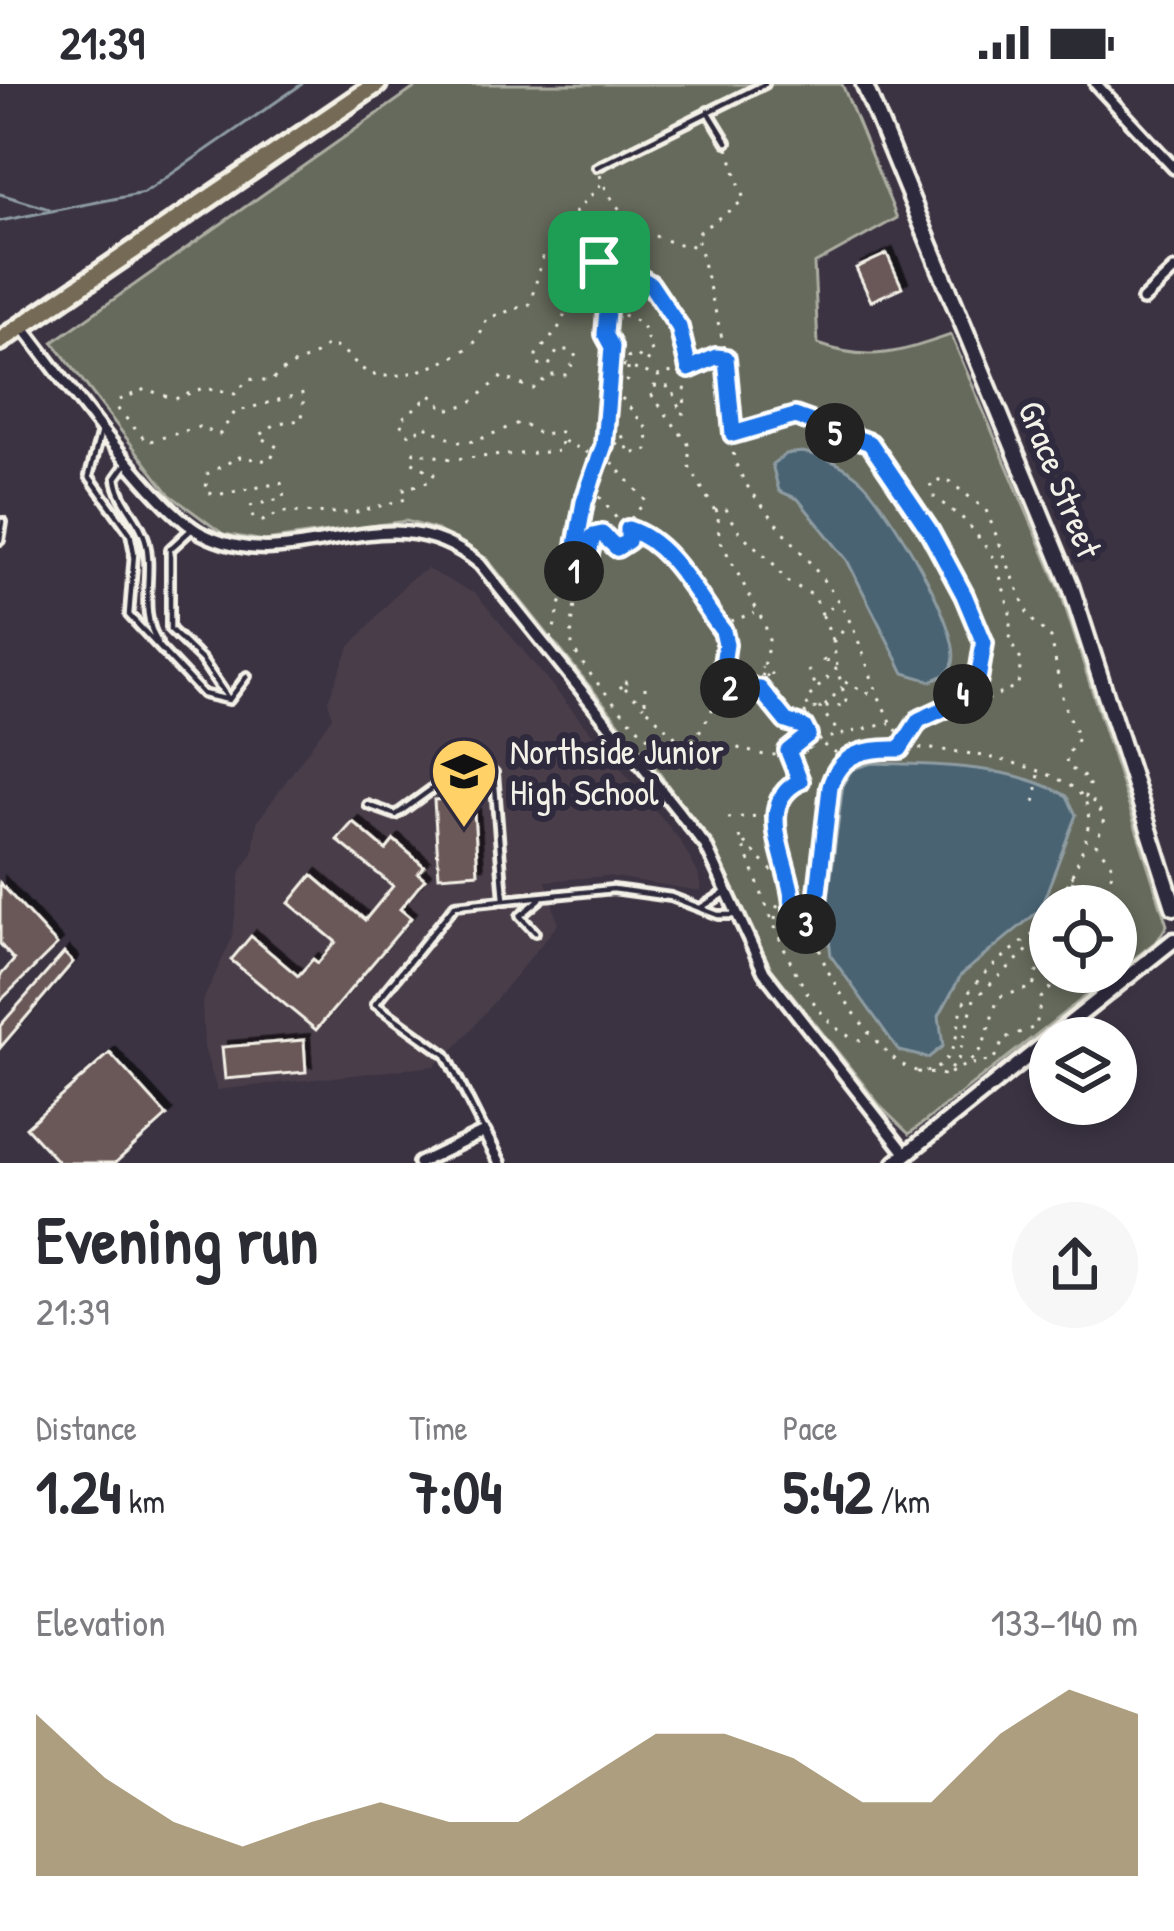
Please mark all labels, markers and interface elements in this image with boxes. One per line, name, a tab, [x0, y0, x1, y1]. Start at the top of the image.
text: 21:39	[60, 12, 145, 73]
pin	[548, 211, 650, 313]
icon: arrive	[566, 229, 632, 295]
street label: Grace Street	[1007, 393, 1115, 566]
pin: 5	[805, 403, 865, 463]
text: 5	[828, 411, 842, 455]
pin: 1	[544, 541, 604, 601]
text: 1	[568, 549, 580, 593]
pin: 2	[700, 658, 760, 718]
pin: 4	[933, 664, 993, 724]
text: 2	[722, 666, 738, 710]
text: 4	[957, 672, 969, 716]
place label: Northside Junior High School	[510, 726, 724, 816]
school or university icon: Northside Junior High School	[429, 736, 499, 830]
map controls	[1029, 885, 1137, 1125]
button: locate	[1029, 885, 1137, 993]
pin: 3	[776, 894, 836, 954]
text: 3	[799, 902, 813, 946]
button: layers	[1029, 1017, 1137, 1125]
text: Evening run	[36, 1194, 318, 1284]
button: share	[1012, 1202, 1138, 1328]
text: 21:39	[36, 1284, 109, 1337]
text: Distance	[36, 1406, 137, 1450]
text: Time	[409, 1406, 468, 1450]
text: Pace	[783, 1406, 837, 1450]
text: 1.24	[36, 1450, 121, 1532]
text: 7:04	[409, 1450, 502, 1532]
text: 5:42	[783, 1450, 873, 1532]
text: km	[121, 1479, 165, 1523]
text: /km	[873, 1479, 930, 1523]
text: Elevation	[36, 1595, 166, 1648]
text: 133–140 m	[991, 1595, 1138, 1648]

